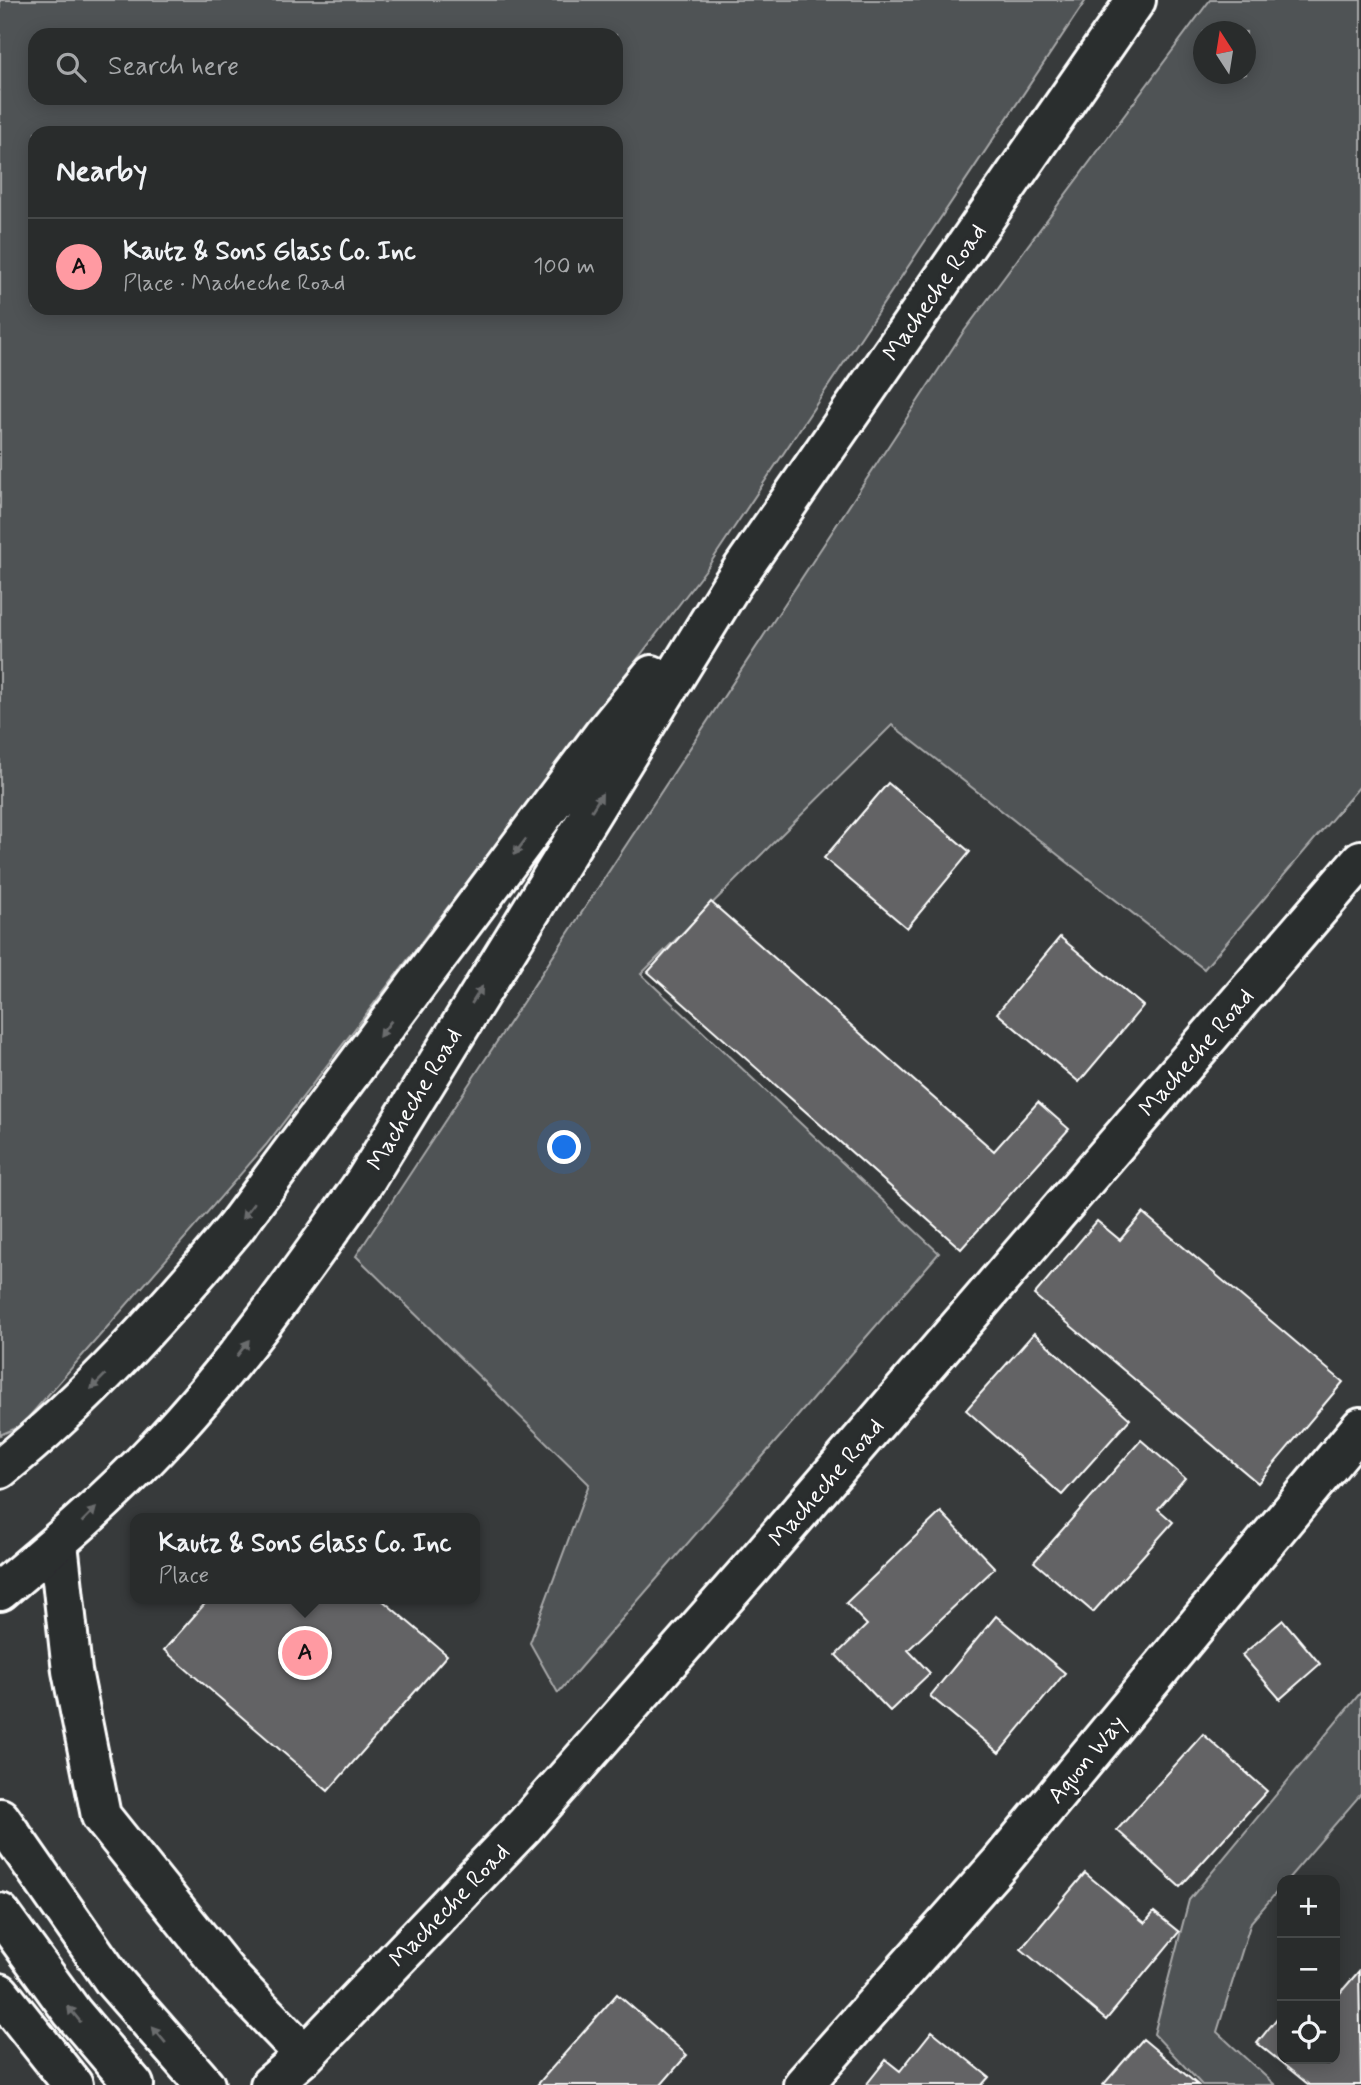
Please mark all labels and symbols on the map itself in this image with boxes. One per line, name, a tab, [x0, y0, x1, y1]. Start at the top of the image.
north arrow	[1193, 21, 1256, 84]
street label: Macheche Road	[876, 218, 994, 368]
one-way arrow	[590, 792, 603, 811]
one-way arrow	[513, 837, 527, 856]
street label: Macheche Road	[1133, 982, 1262, 1124]
one-way arrow	[470, 986, 483, 1005]
one-way arrow	[377, 1020, 392, 1038]
street label: Macheche Road	[361, 1023, 470, 1177]
your location	[547, 1130, 581, 1164]
one-way arrow	[241, 1202, 255, 1220]
one-way arrow	[236, 1339, 250, 1357]
one-way arrow	[89, 1373, 106, 1390]
street label: Macheche Road	[763, 1412, 892, 1554]
one-way arrow	[81, 1507, 98, 1524]
pin: A	[282, 1627, 328, 1679]
street label: Aguon Way	[1041, 1709, 1133, 1811]
street label: Macheche Road	[383, 1837, 517, 1975]
one-way arrow	[67, 2006, 82, 2024]
one-way arrow	[152, 2026, 167, 2044]

